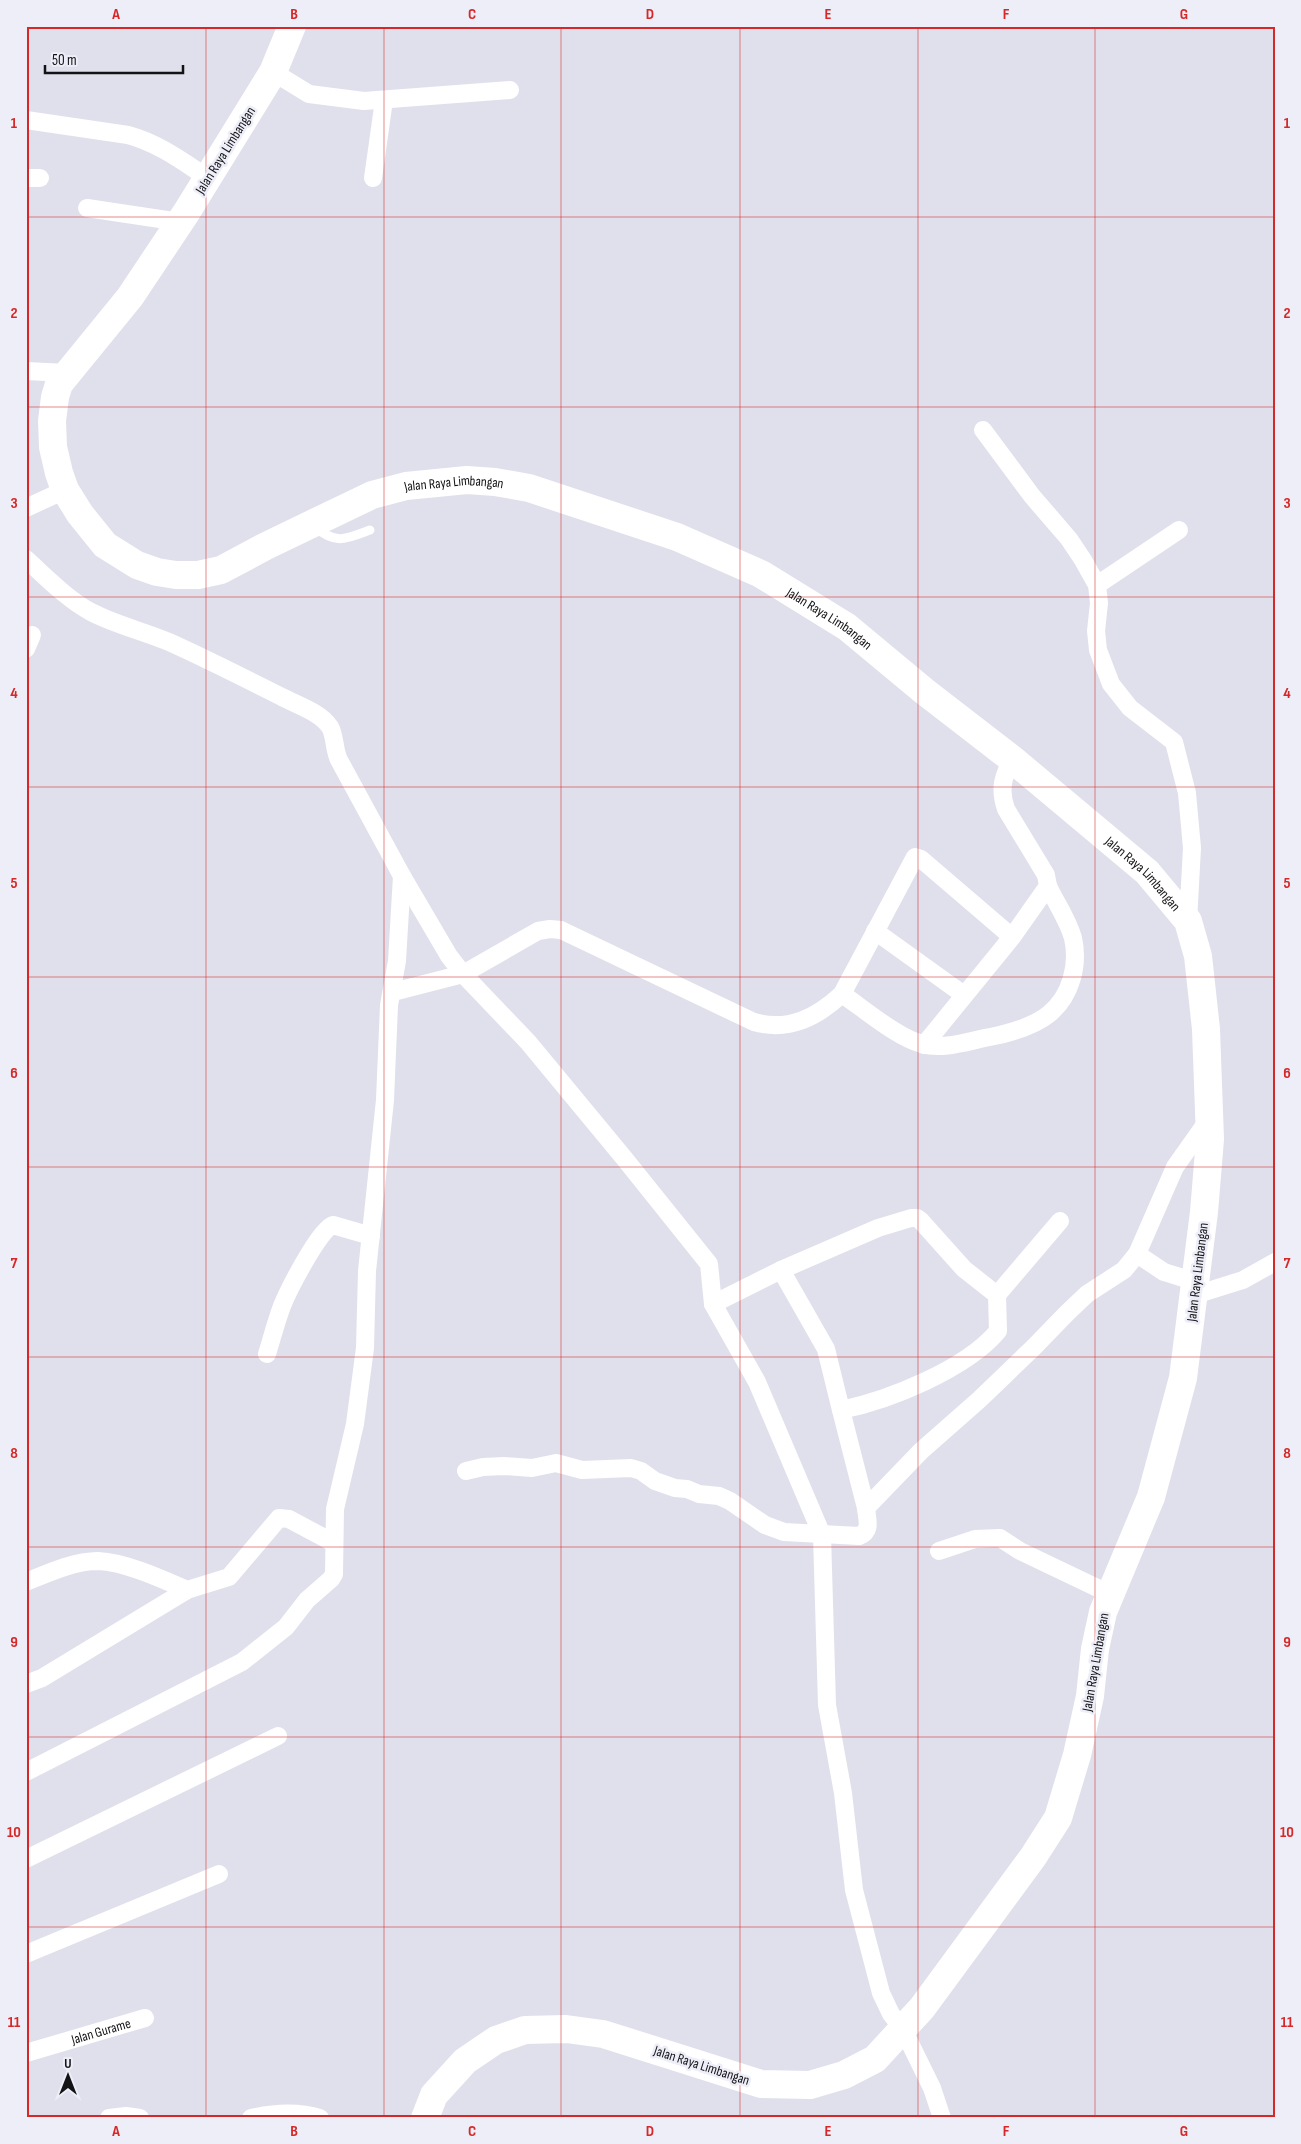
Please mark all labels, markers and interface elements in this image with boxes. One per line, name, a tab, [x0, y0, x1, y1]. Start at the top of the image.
text: A	[111, 5, 120, 24]
text: B	[290, 5, 298, 24]
text: C	[468, 5, 476, 24]
text: D	[646, 5, 654, 24]
text: E	[825, 5, 832, 24]
text: F	[1003, 5, 1010, 24]
text: G	[1180, 5, 1188, 24]
scale bar	[45, 42, 182, 74]
text: 50 m	[52, 51, 77, 70]
street label: Jalan Raya Limbangan	[191, 104, 259, 198]
text: 1	[11, 114, 18, 133]
text: 1	[1284, 114, 1291, 133]
text: 2	[10, 304, 18, 323]
text: 2	[1283, 304, 1291, 323]
street label: Jalan Raya Limbangan	[401, 472, 505, 495]
text: 3	[10, 494, 18, 513]
text: 3	[1283, 494, 1291, 513]
street label: Jalan Raya Limbangan	[782, 583, 875, 653]
text: 4	[10, 684, 18, 703]
text: 4	[1283, 684, 1291, 703]
street label: Jalan Raya Limbangan	[1101, 832, 1184, 915]
text: 5	[10, 874, 18, 893]
text: 5	[1283, 874, 1291, 893]
text: 6	[10, 1064, 18, 1083]
text: 6	[1283, 1064, 1291, 1083]
street label: Jalan Raya Limbangan	[1183, 1222, 1212, 1324]
text: 7	[11, 1254, 18, 1273]
text: 7	[1284, 1254, 1291, 1273]
text: 8	[10, 1444, 18, 1463]
text: 8	[1283, 1444, 1291, 1463]
street label: Jalan Raya Limbangan	[1078, 1612, 1113, 1714]
text: 9	[10, 1633, 18, 1652]
text: 9	[1283, 1633, 1291, 1652]
text: 10	[7, 1823, 21, 1842]
text: 10	[1280, 1823, 1294, 1842]
text: 11	[8, 2013, 21, 2032]
text: 11	[1281, 2013, 1294, 2032]
street label: Jalan Gurame	[68, 2015, 133, 2049]
street label: Jalan Raya Limbangan	[651, 2042, 752, 2089]
north arrow	[42, 2052, 92, 2102]
text: U	[64, 2055, 72, 2072]
text: A	[111, 2122, 120, 2141]
text: B	[290, 2122, 298, 2141]
text: C	[468, 2122, 476, 2141]
text: D	[646, 2122, 654, 2141]
text: E	[825, 2122, 832, 2141]
text: F	[1003, 2122, 1010, 2141]
text: G	[1180, 2122, 1188, 2141]

